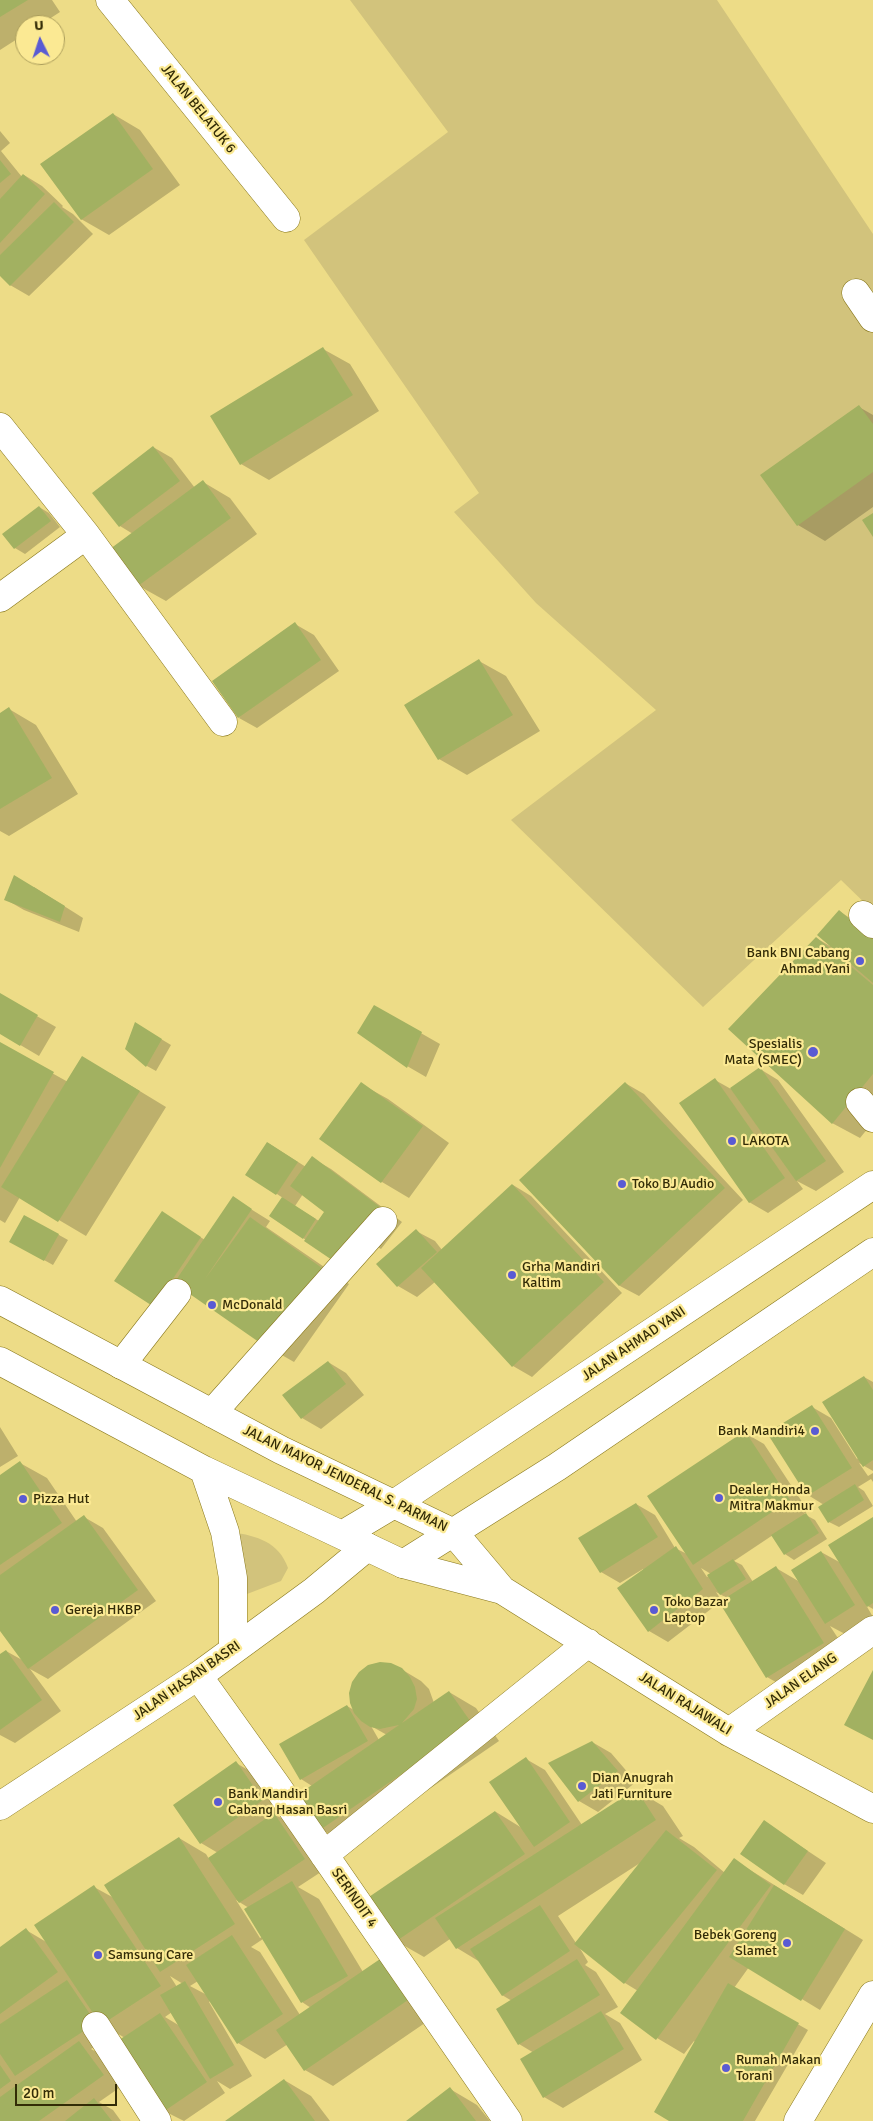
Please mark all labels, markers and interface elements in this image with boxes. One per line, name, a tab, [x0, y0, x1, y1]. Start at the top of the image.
north arrow	[15, 15, 65, 65]
text: U	[34, 17, 44, 34]
street label: JALAN BELATUK 6	[157, 61, 239, 157]
place label: Bank BNI Cabang Ahmad Yani	[747, 945, 850, 978]
marker: Bank BNI Cabang Ahmad Yani	[854, 955, 866, 967]
place label: Spesialis Mata (SMEC)	[724, 1036, 802, 1068]
marker: Spesialis Mata (SMEC)	[806, 1045, 820, 1059]
place label: LAKOTA	[742, 1133, 789, 1149]
marker: LAKOTA	[726, 1135, 738, 1147]
place label: Toko BJ Audio	[632, 1176, 714, 1192]
marker: Toko BJ Audio	[616, 1178, 628, 1190]
place label: Grha Mandiri Kaltim	[522, 1259, 600, 1292]
marker: Grha Mandiri Kaltim	[506, 1269, 518, 1281]
place label: McDonald	[222, 1297, 282, 1313]
marker: McDonald	[206, 1299, 218, 1311]
street label: JALAN AHMAD YANI	[579, 1303, 689, 1385]
street label: JALAN MAYOR JENDERAL S. PARMAN	[240, 1422, 450, 1536]
place label: Bank Mandiri4	[718, 1423, 805, 1439]
marker: Bank Mandiri4	[809, 1425, 821, 1437]
place label: Dealer Honda Mitra Makmur	[729, 1482, 814, 1514]
place label: Pizza Hut	[33, 1491, 89, 1507]
marker: Dealer Honda Mitra Makmur	[713, 1492, 725, 1504]
marker: Pizza Hut	[17, 1493, 29, 1505]
place label: Toko Bazar Laptop	[664, 1594, 728, 1626]
place label: Gereja HKBP	[65, 1602, 141, 1618]
marker: Gereja HKBP	[49, 1604, 61, 1616]
marker: Toko Bazar Laptop	[648, 1604, 660, 1616]
street label: JALAN HASAN BASRI	[130, 1638, 244, 1724]
street label: JALAN ELANG	[761, 1650, 841, 1712]
street label: JALAN RAJAWALI	[636, 1669, 734, 1739]
place label: Dian Anugrah Jati Furniture	[592, 1770, 674, 1802]
marker: Dian Anugrah Jati Furniture	[576, 1780, 588, 1792]
place label: Bank Mandiri Cabang Hasan Basri	[228, 1786, 347, 1818]
marker: Bank Mandiri Cabang Hasan Basri	[212, 1796, 224, 1808]
street label: SERINDIT 4	[327, 1865, 381, 1931]
place label: Bebek Goreng Slamet	[694, 1927, 777, 1960]
marker: Bebek Goreng Slamet	[781, 1937, 793, 1949]
place label: Samsung Care	[108, 1947, 193, 1963]
marker: Samsung Care	[92, 1949, 104, 1961]
place label: Rumah Makan Torani	[736, 2052, 821, 2084]
marker: Rumah Makan Torani	[720, 2062, 732, 2074]
scale bar	[18, 2074, 120, 2106]
text: 20 m	[23, 2084, 54, 2102]

